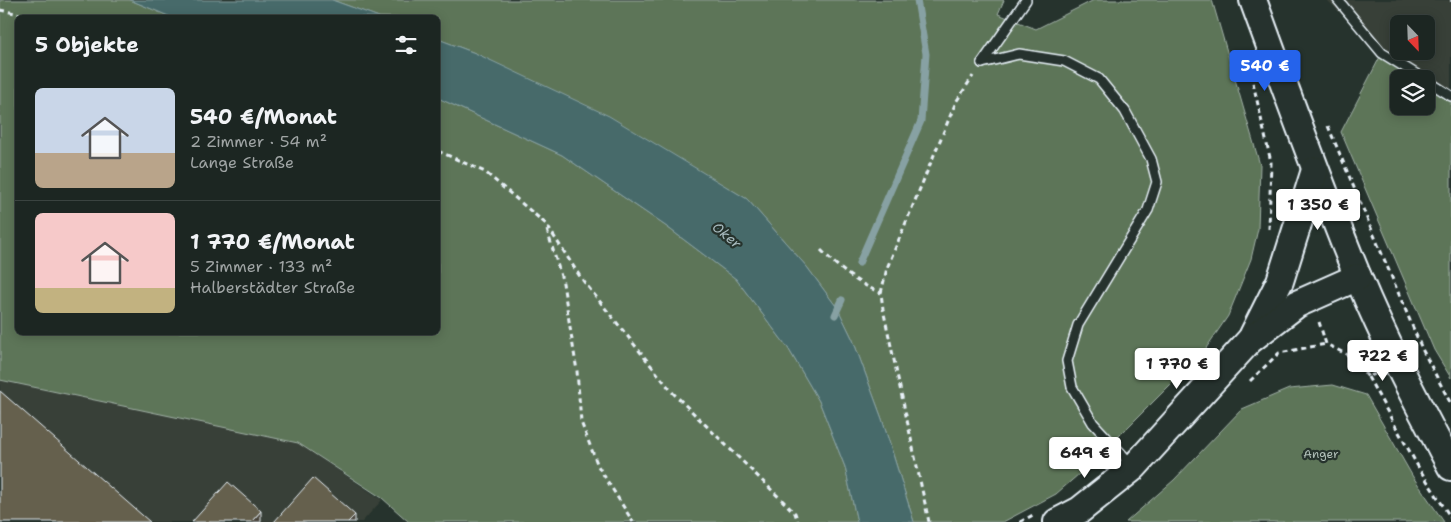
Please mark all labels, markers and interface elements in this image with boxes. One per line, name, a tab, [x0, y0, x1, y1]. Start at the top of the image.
north arrow	[1390, 15, 1435, 60]
map controls	[1390, 15, 1435, 115]
text: 5 Objekte	[35, 31, 139, 59]
icon: filters	[392, 31, 420, 59]
pin: 540 €	[1230, 49, 1300, 92]
text: 540 €	[1241, 55, 1289, 76]
button: layers	[1390, 70, 1435, 115]
text: 540 €/Monat	[190, 103, 337, 131]
icon: home	[75, 108, 135, 168]
text: 2 Zimmer · 54 m²	[190, 131, 327, 152]
text: Lange Straße	[190, 152, 294, 173]
pin: 1 350 €	[1272, 188, 1364, 231]
text: 1 350 €	[1287, 194, 1349, 215]
water label: Oker	[709, 218, 745, 253]
text: 1 770 €/Monat	[190, 228, 355, 256]
icon: home	[75, 233, 135, 293]
text: 5 Zimmer · 133 m²	[190, 256, 332, 277]
text: Halberstädter Straße	[190, 277, 355, 298]
pin: 722 €	[1348, 340, 1418, 382]
text: 722 €	[1358, 345, 1408, 366]
pin: 1 770 €	[1131, 348, 1223, 390]
text: 1 770 €	[1146, 353, 1208, 374]
pin: 649 €	[1050, 436, 1120, 479]
text: 649 €	[1060, 442, 1110, 463]
park label: Anger	[1303, 446, 1339, 462]

